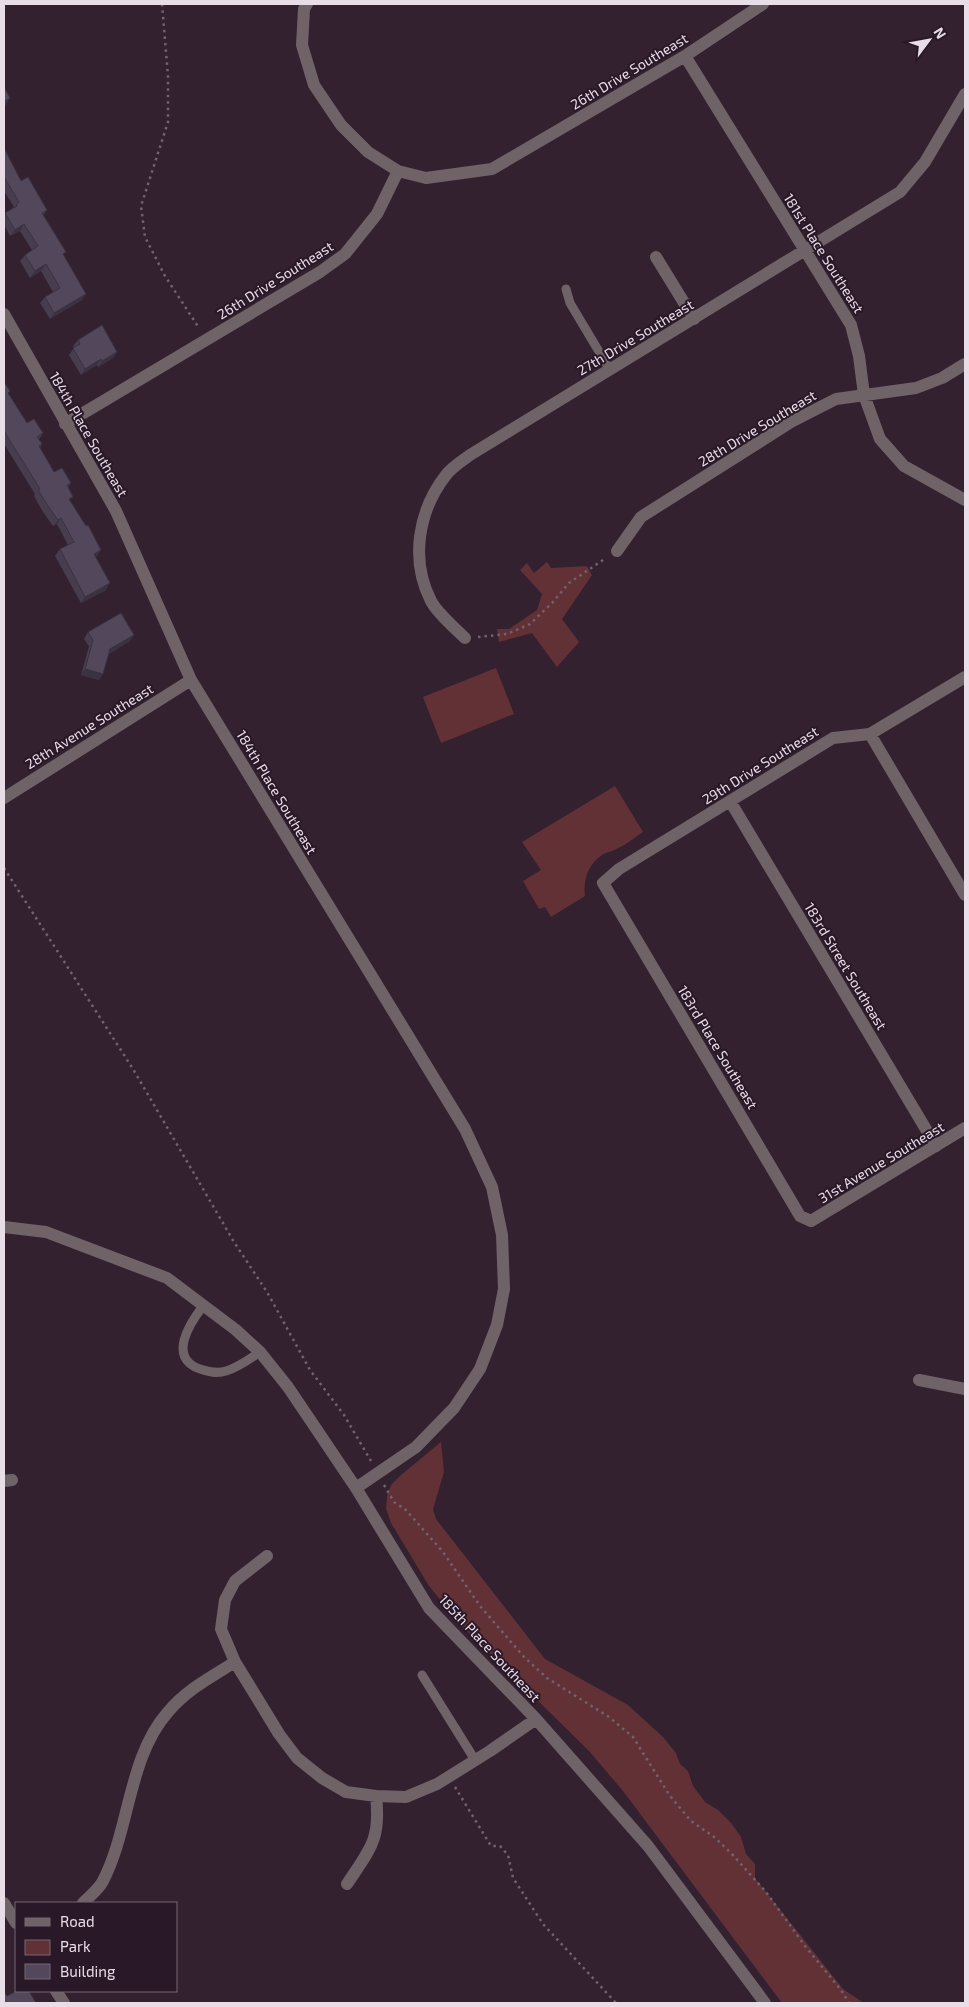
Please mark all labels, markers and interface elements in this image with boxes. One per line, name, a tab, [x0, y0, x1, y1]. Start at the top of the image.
north arrow	[904, 15, 954, 65]
text: N	[931, 24, 950, 42]
street label: 26th Drive Southeast	[567, 29, 691, 113]
street label: 181st Place Southeast	[780, 190, 868, 316]
street label: 26th Drive Southeast	[214, 237, 336, 323]
street label: 27th Drive Southeast	[574, 295, 696, 379]
street label: 184th Place Southeast	[46, 368, 132, 500]
street label: 28th Drive Southeast	[695, 386, 819, 470]
street label: 28th Avenue Southeast	[22, 680, 156, 772]
street label: 29th Drive Southeast	[699, 722, 821, 808]
street label: 184th Place Southeast	[233, 727, 321, 857]
street label: 183rd Street Southeast	[801, 899, 891, 1033]
street label: 183rd Place Southeast	[674, 982, 762, 1112]
street label: 31st Avenue Southeast	[815, 1118, 947, 1206]
street label: 185th Place Southeast	[436, 1591, 544, 1705]
legend	[15, 1902, 178, 1992]
text: Road	[60, 1912, 95, 1930]
text: Park	[60, 1937, 91, 1955]
text: Building	[60, 1962, 116, 1980]

